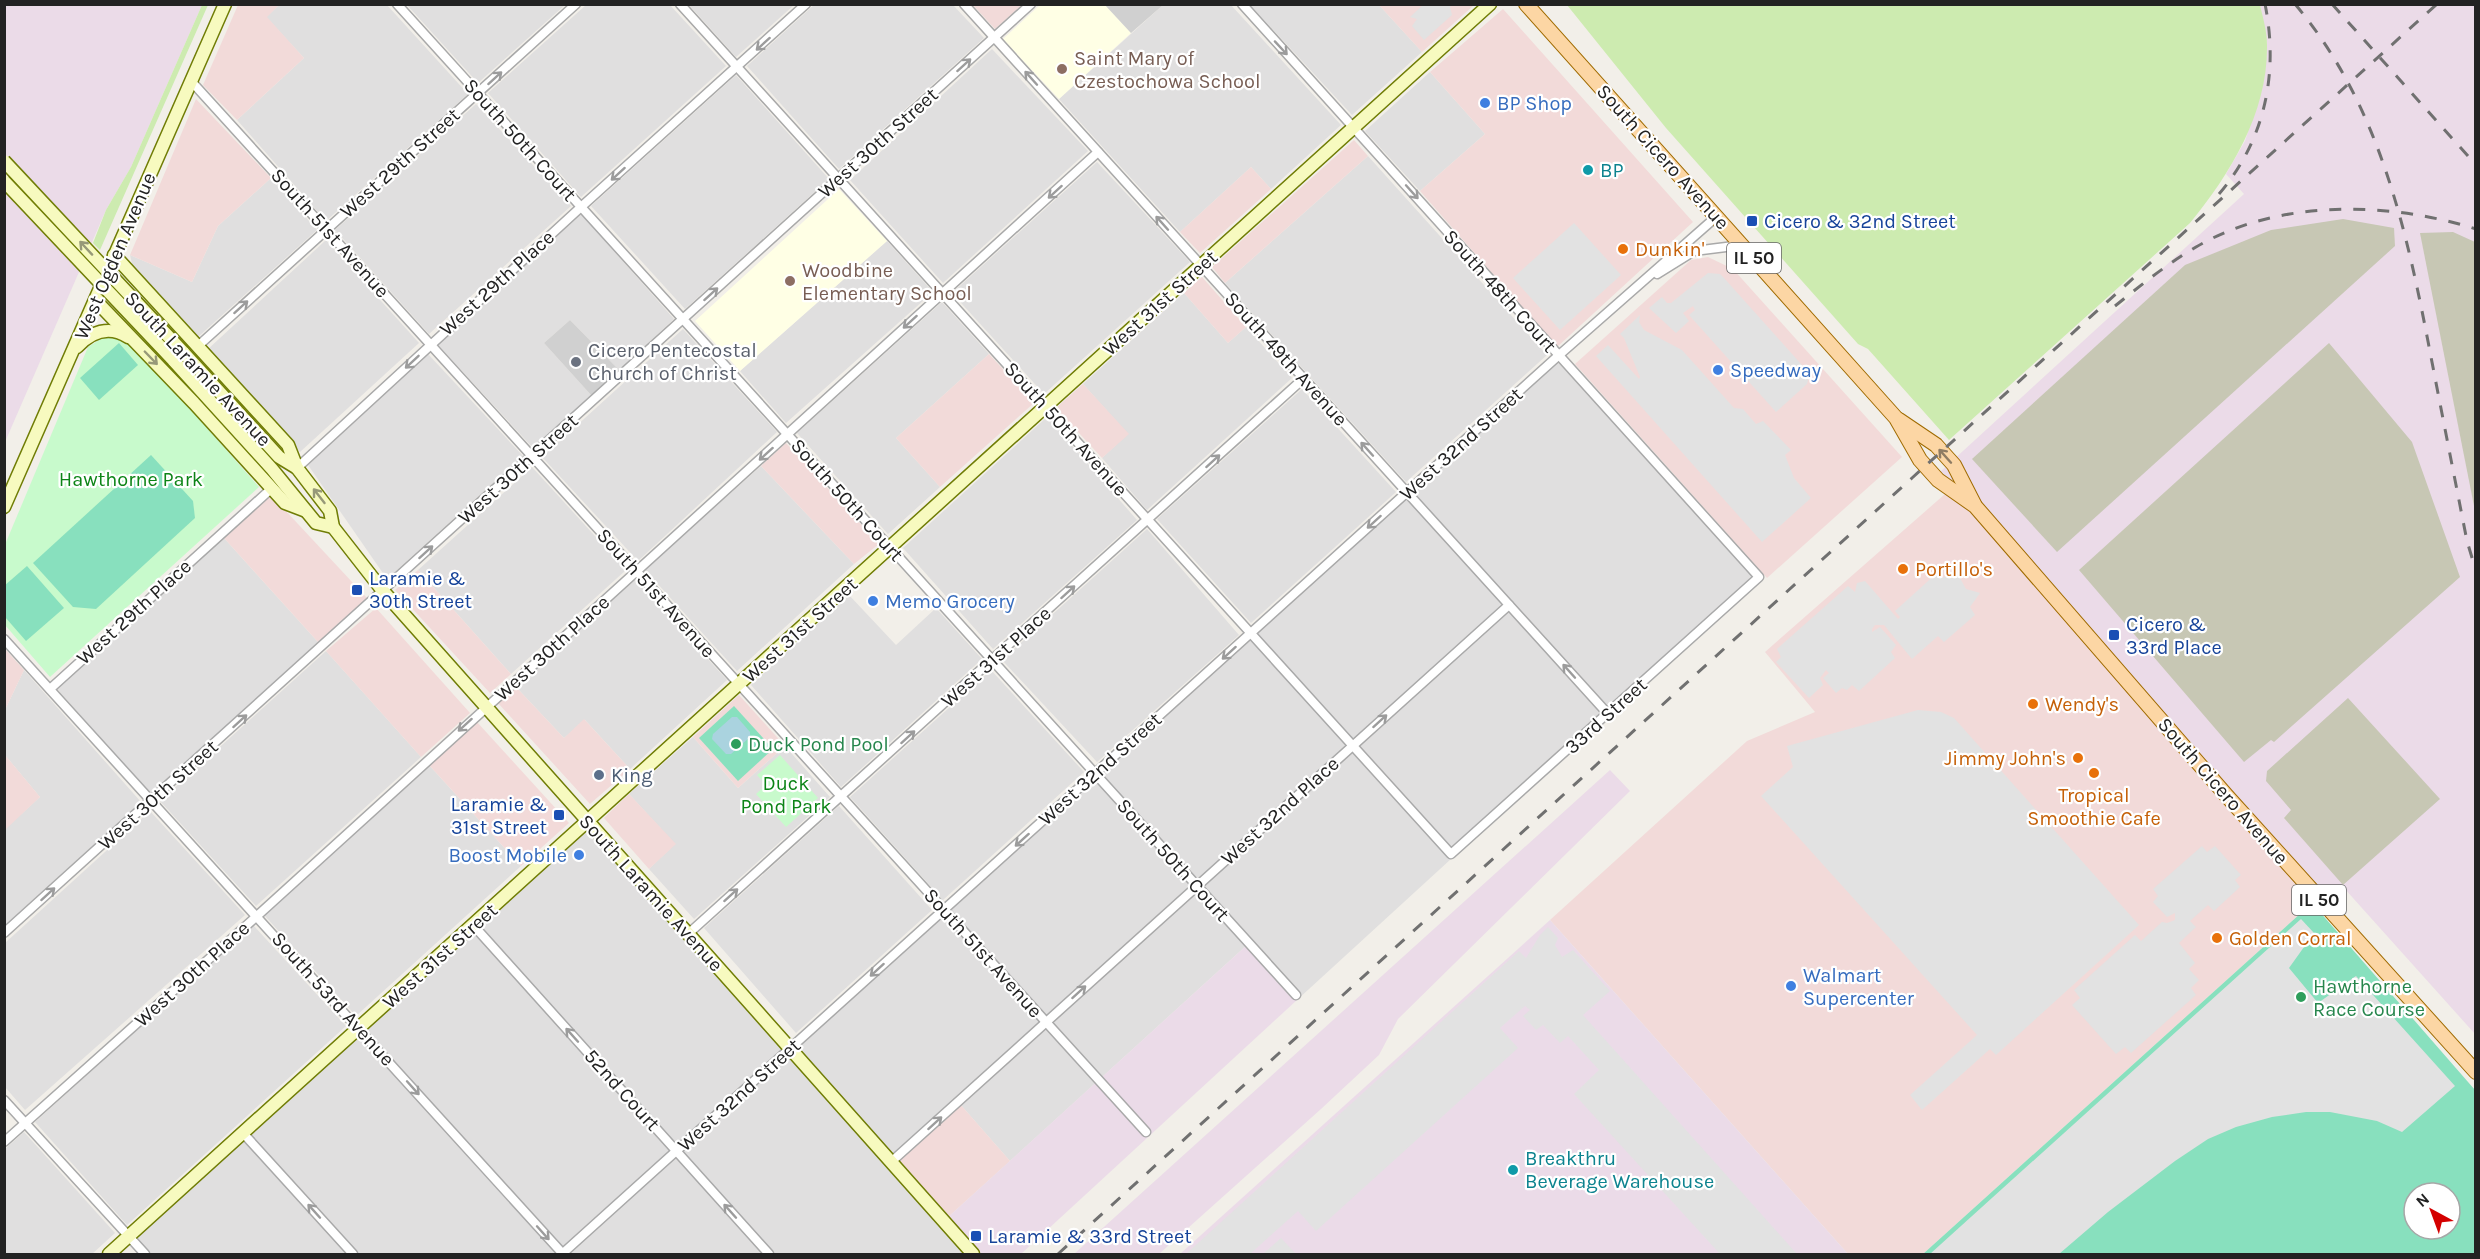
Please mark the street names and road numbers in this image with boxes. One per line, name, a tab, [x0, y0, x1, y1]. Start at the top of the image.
street label: South 50th Court	[459, 74, 581, 206]
street label: South Cicero Avenue	[1592, 80, 1734, 234]
street label: West 30th Street	[813, 83, 943, 203]
street label: West 29th Street	[336, 103, 465, 223]
street label: South 51st Avenue	[266, 164, 394, 302]
street label: West Ogden Avenue	[69, 169, 161, 343]
street label: South 48th Court	[1439, 225, 1561, 358]
street label: West 29th Place	[435, 226, 559, 340]
road number: IL 50	[1727, 243, 1781, 273]
street label: West 31st Street	[1098, 245, 1222, 361]
street label: South Laramie Avenue	[120, 287, 276, 451]
street label: South 49th Avenue	[1220, 287, 1352, 431]
street label: South 50th Avenue	[1000, 357, 1132, 501]
street label: West 32nd Street	[1395, 383, 1527, 505]
street label: West 30th Street	[453, 409, 583, 529]
street label: South 50th Court	[786, 434, 908, 566]
street label: South 51st Avenue	[592, 524, 720, 662]
street label: West 29th Place	[72, 555, 196, 669]
street label: West 31st Street	[738, 572, 862, 688]
street label: West 30th Place	[490, 590, 614, 706]
street label: West 31st Place	[936, 602, 1056, 712]
street label: 33rd Street	[1560, 673, 1652, 759]
street label: West 32nd Street	[1034, 708, 1166, 830]
street label: South Cicero Avenue	[2153, 713, 2293, 869]
street label: West 30th Street	[93, 735, 223, 855]
street label: West 32nd Place	[1216, 752, 1344, 870]
street label: South 50th Court	[1112, 794, 1234, 926]
street label: South Laramie Avenue	[574, 810, 728, 976]
street label: South 51st Avenue	[919, 884, 1047, 1022]
road number: IL 50	[2292, 885, 2346, 915]
street label: West 31st Street	[378, 898, 502, 1014]
street label: West 30th Place	[130, 916, 254, 1032]
street label: South 53rd Avenue	[267, 927, 399, 1071]
street label: West 32nd Street	[673, 1034, 805, 1156]
street label: 52nd Court	[579, 1045, 665, 1136]

